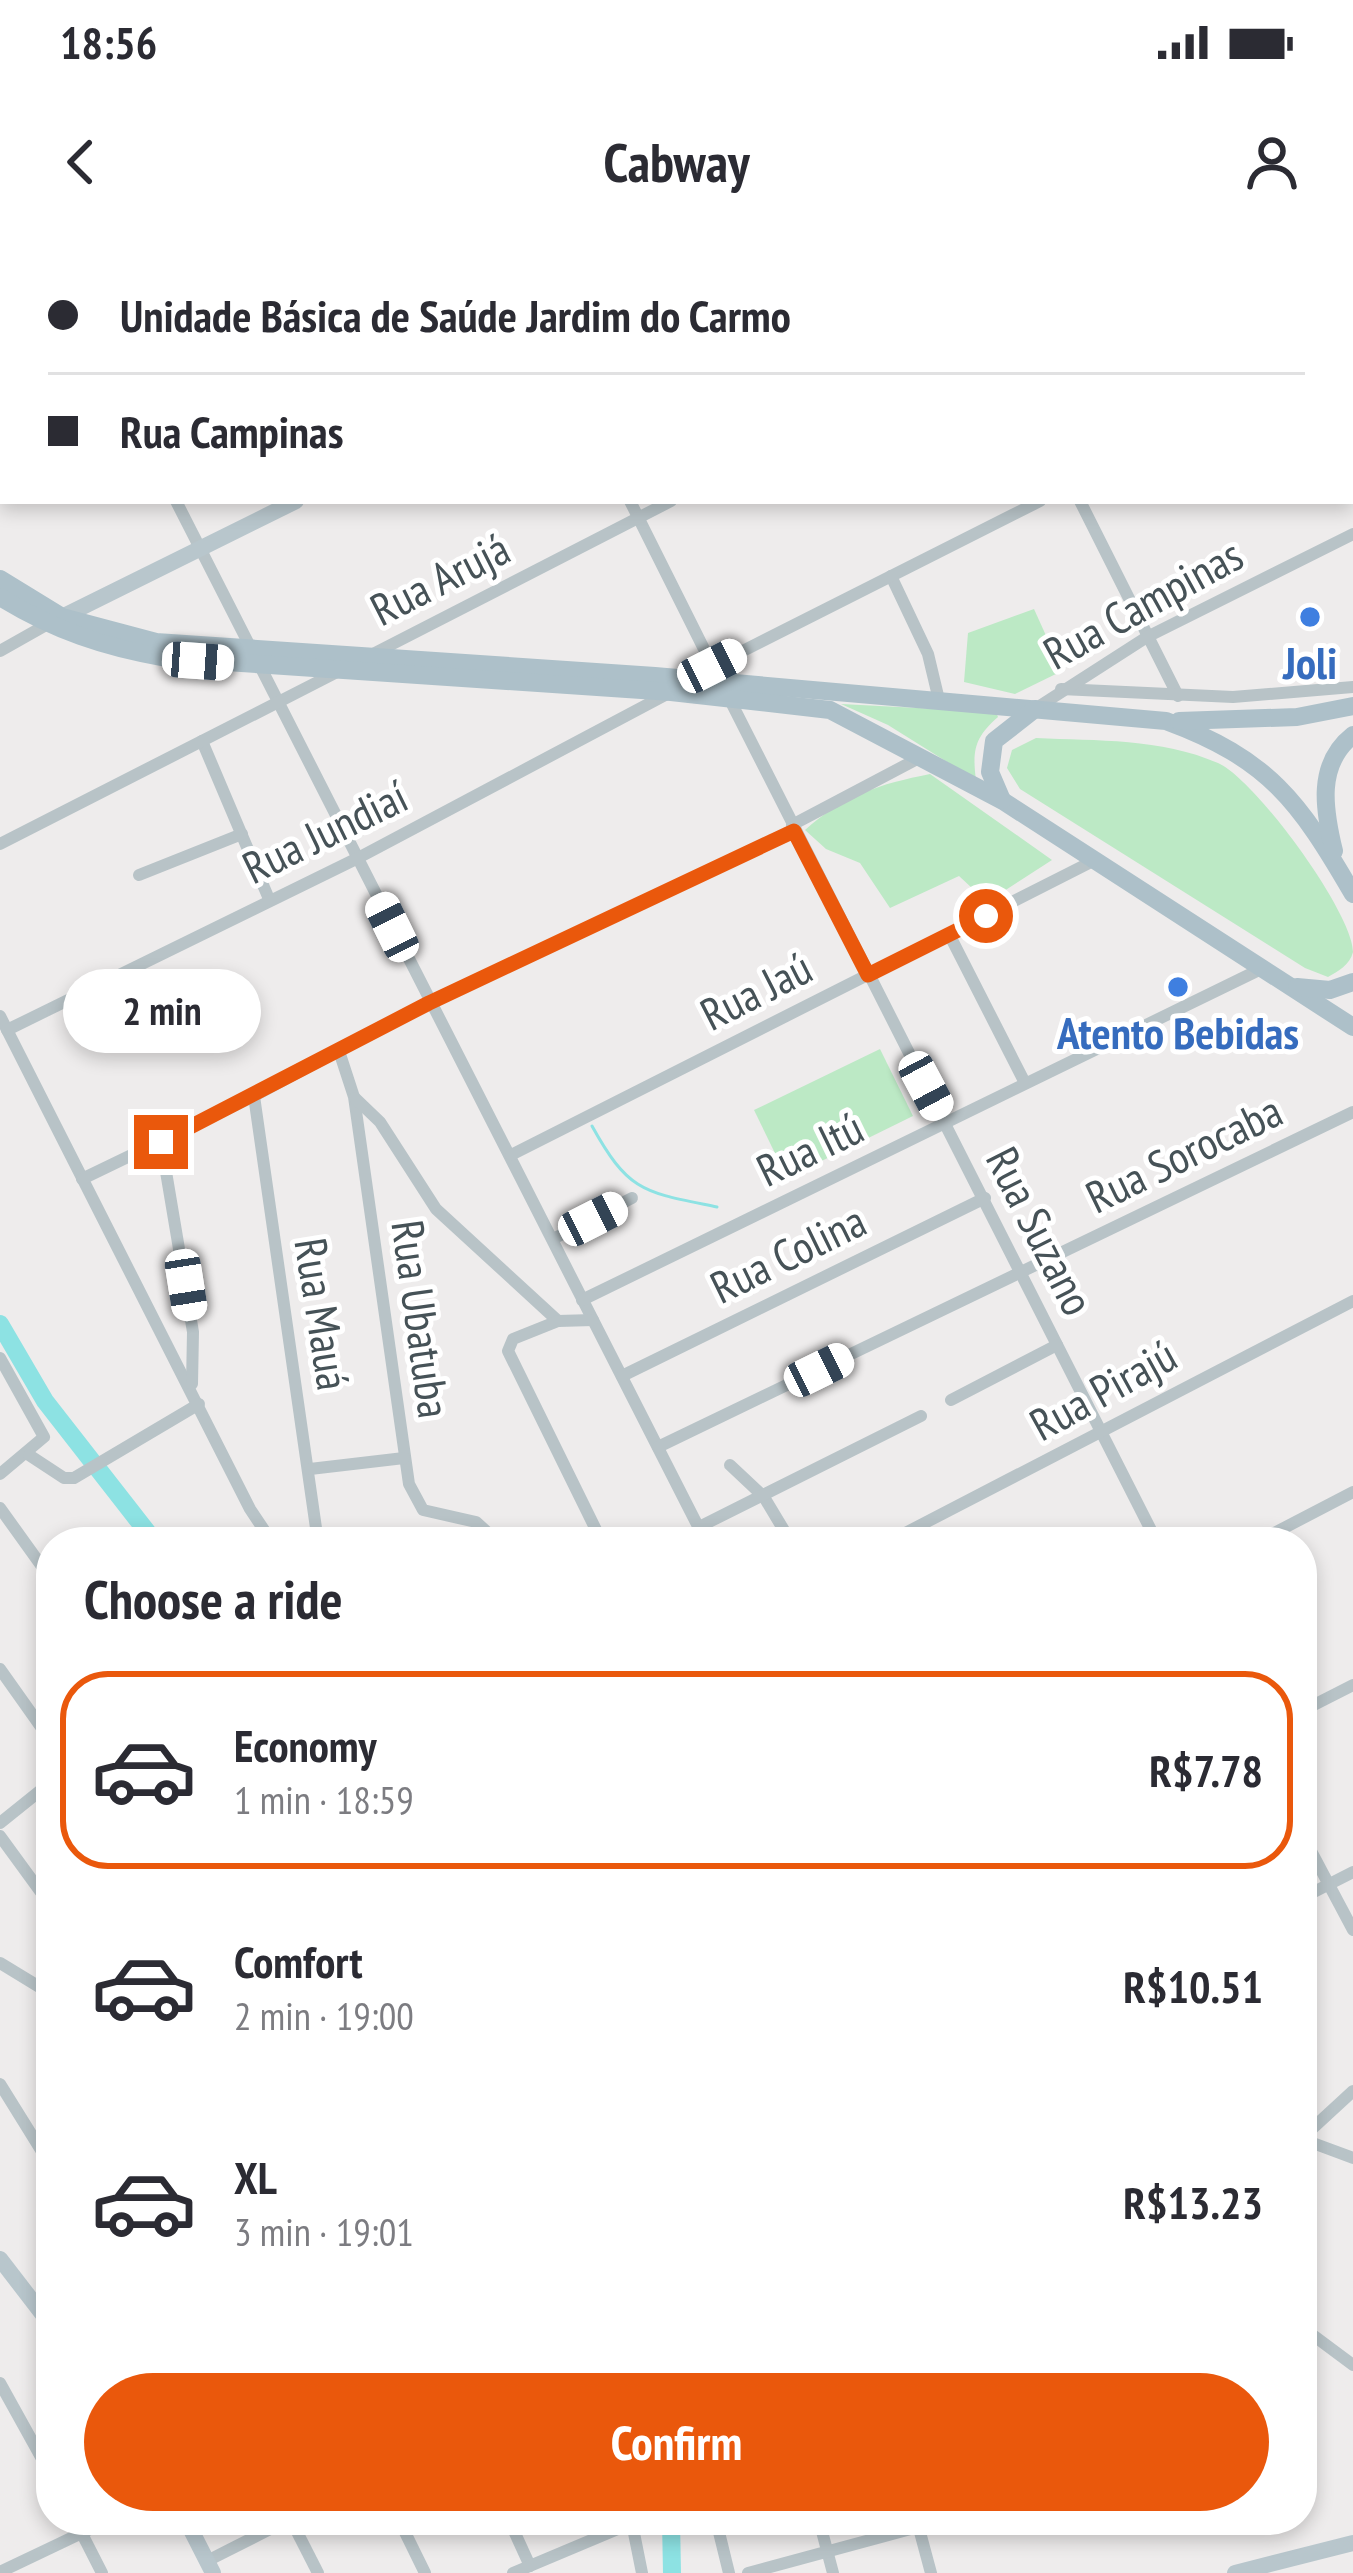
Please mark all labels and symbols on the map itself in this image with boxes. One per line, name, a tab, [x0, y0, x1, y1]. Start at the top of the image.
street label: Rua Arujá	[360, 519, 519, 638]
street label: Rua Campinas	[1033, 525, 1252, 681]
marker: Joli	[1297, 604, 1323, 630]
place label: Joli	[1282, 633, 1337, 691]
car	[672, 634, 752, 698]
car	[161, 641, 235, 681]
street label: Rua Jundiaí	[233, 766, 416, 896]
car	[360, 887, 424, 967]
route start	[959, 889, 1013, 943]
street label: Rua Jaú	[690, 938, 821, 1043]
callout: 2 min	[62, 968, 260, 1052]
marker: Atento Bebidas	[1165, 974, 1191, 1000]
place label: Atento Bebidas	[1056, 1003, 1299, 1061]
car	[893, 1046, 959, 1126]
street label: Rua Sorocaba	[1076, 1081, 1291, 1225]
street label: Rua Itú	[747, 1098, 872, 1199]
route end	[134, 1115, 188, 1169]
street label: Rua Suzano	[974, 1137, 1108, 1324]
car	[553, 1187, 633, 1251]
street label: Rua Colina	[700, 1191, 875, 1315]
street label: Rua Ubatuba	[379, 1216, 465, 1421]
street label: Rua Mauá	[282, 1234, 364, 1394]
car	[163, 1247, 209, 1323]
street label: Rua Pirajú	[1019, 1325, 1186, 1453]
car	[779, 1338, 859, 1402]

